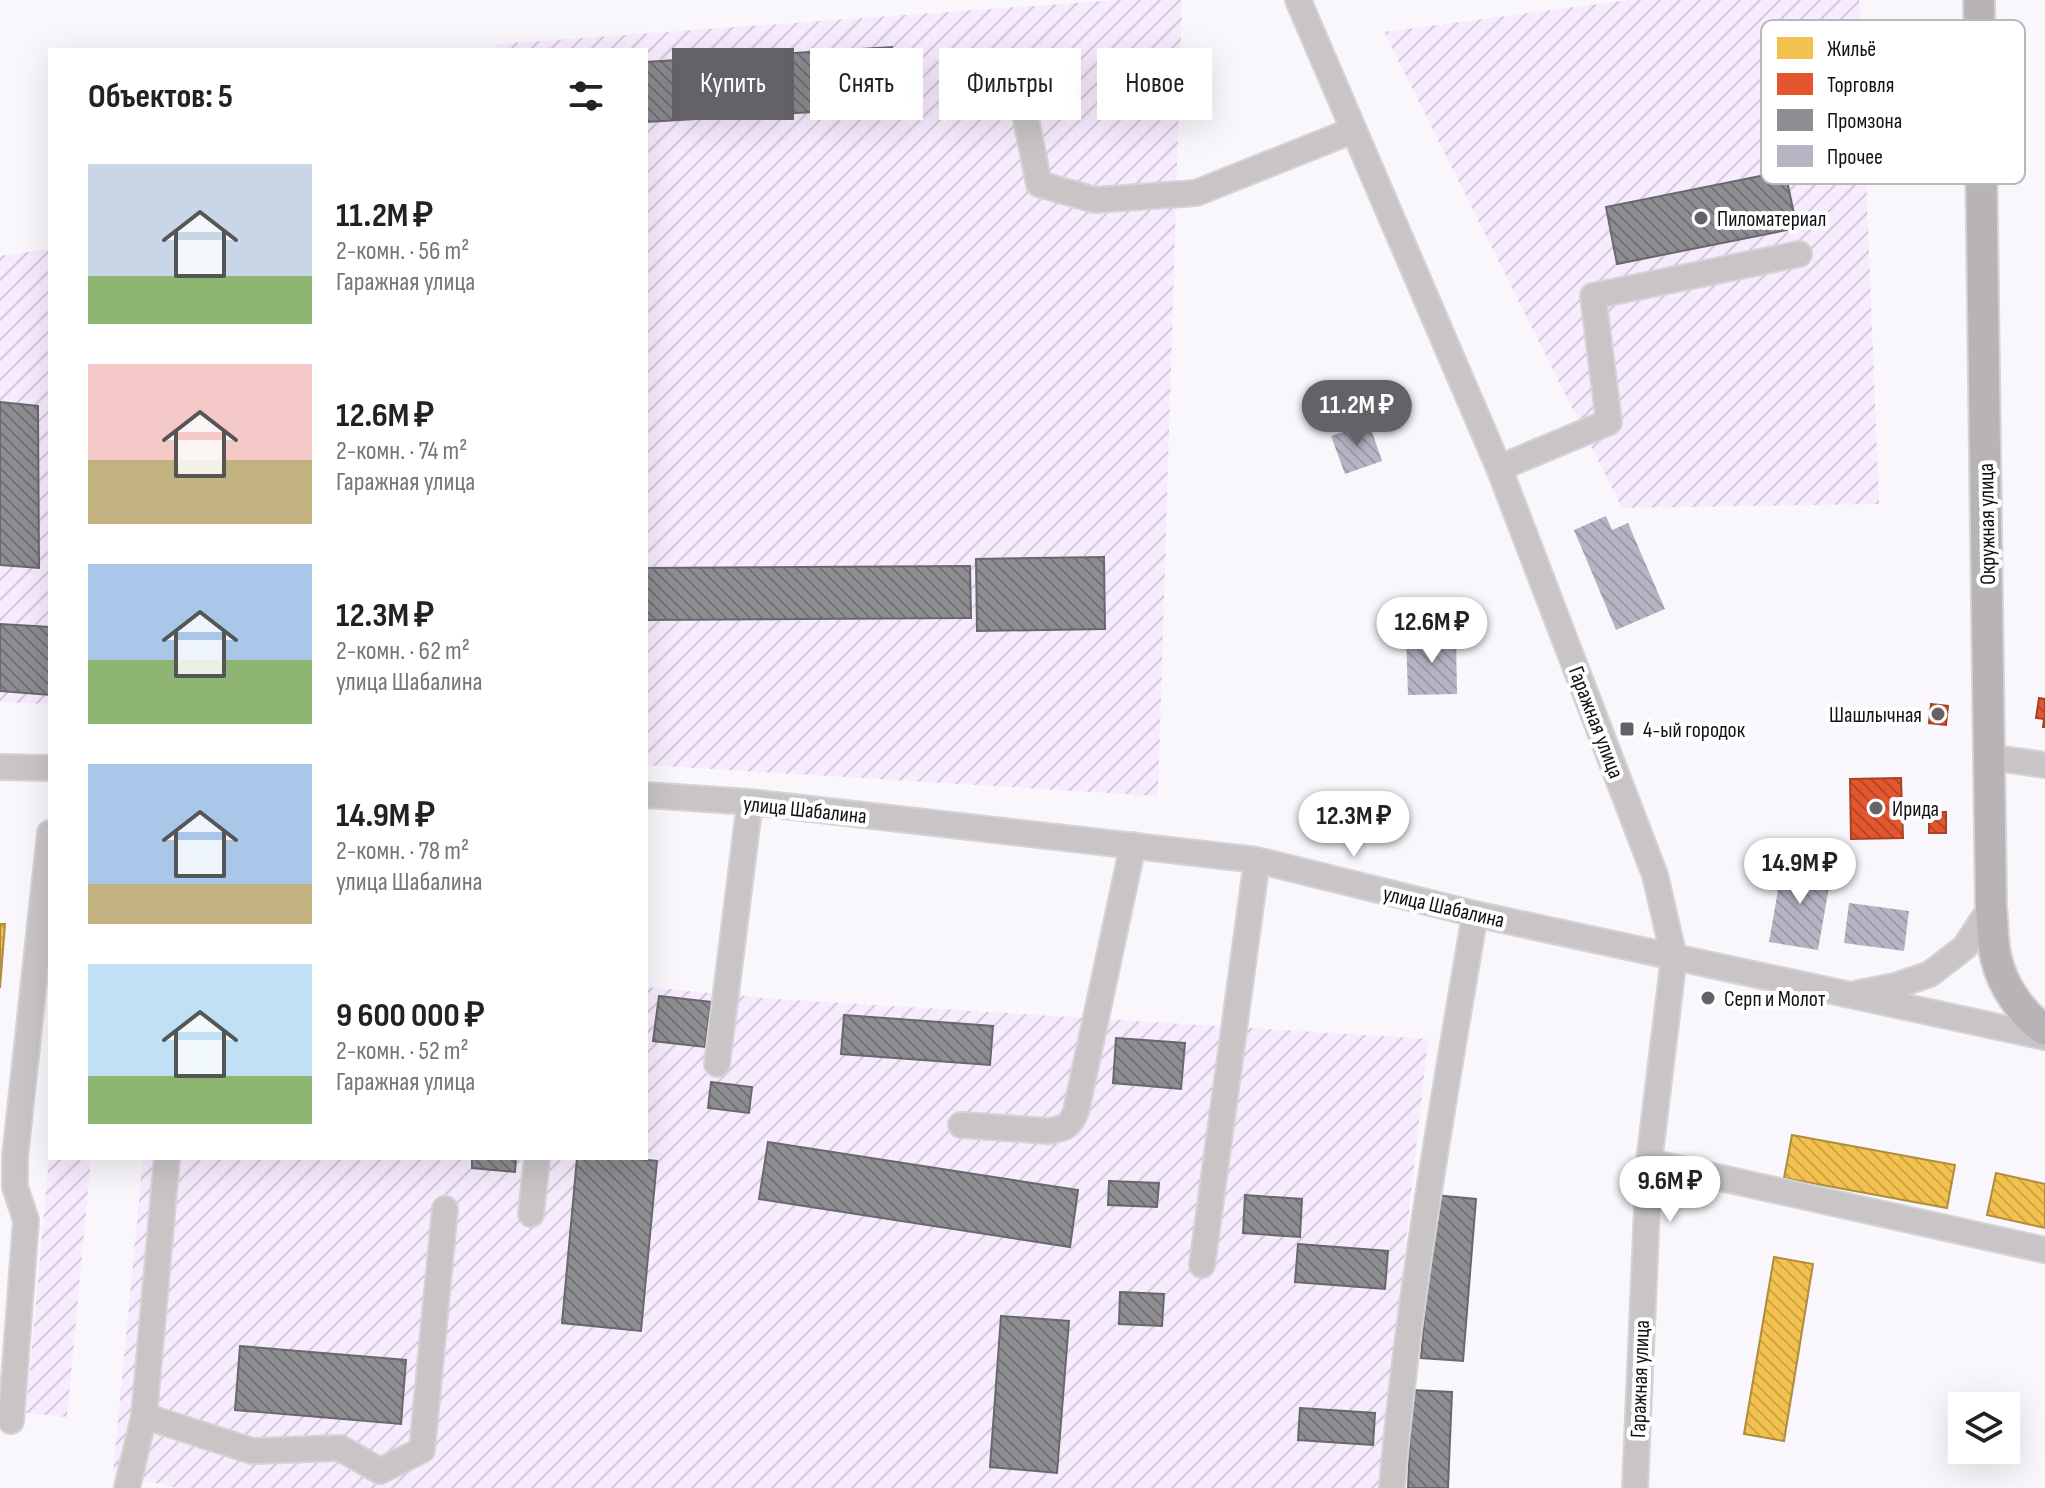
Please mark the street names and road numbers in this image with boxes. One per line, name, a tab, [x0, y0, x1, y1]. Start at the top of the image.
street label: Окружная улица	[1973, 463, 2002, 585]
street label: Гаражная улица	[1562, 663, 1629, 782]
street label: улица Шабалина	[742, 791, 868, 830]
street label: улица Шабалина	[1380, 880, 1507, 935]
street label: Гаражная улица	[1625, 1320, 1656, 1438]

